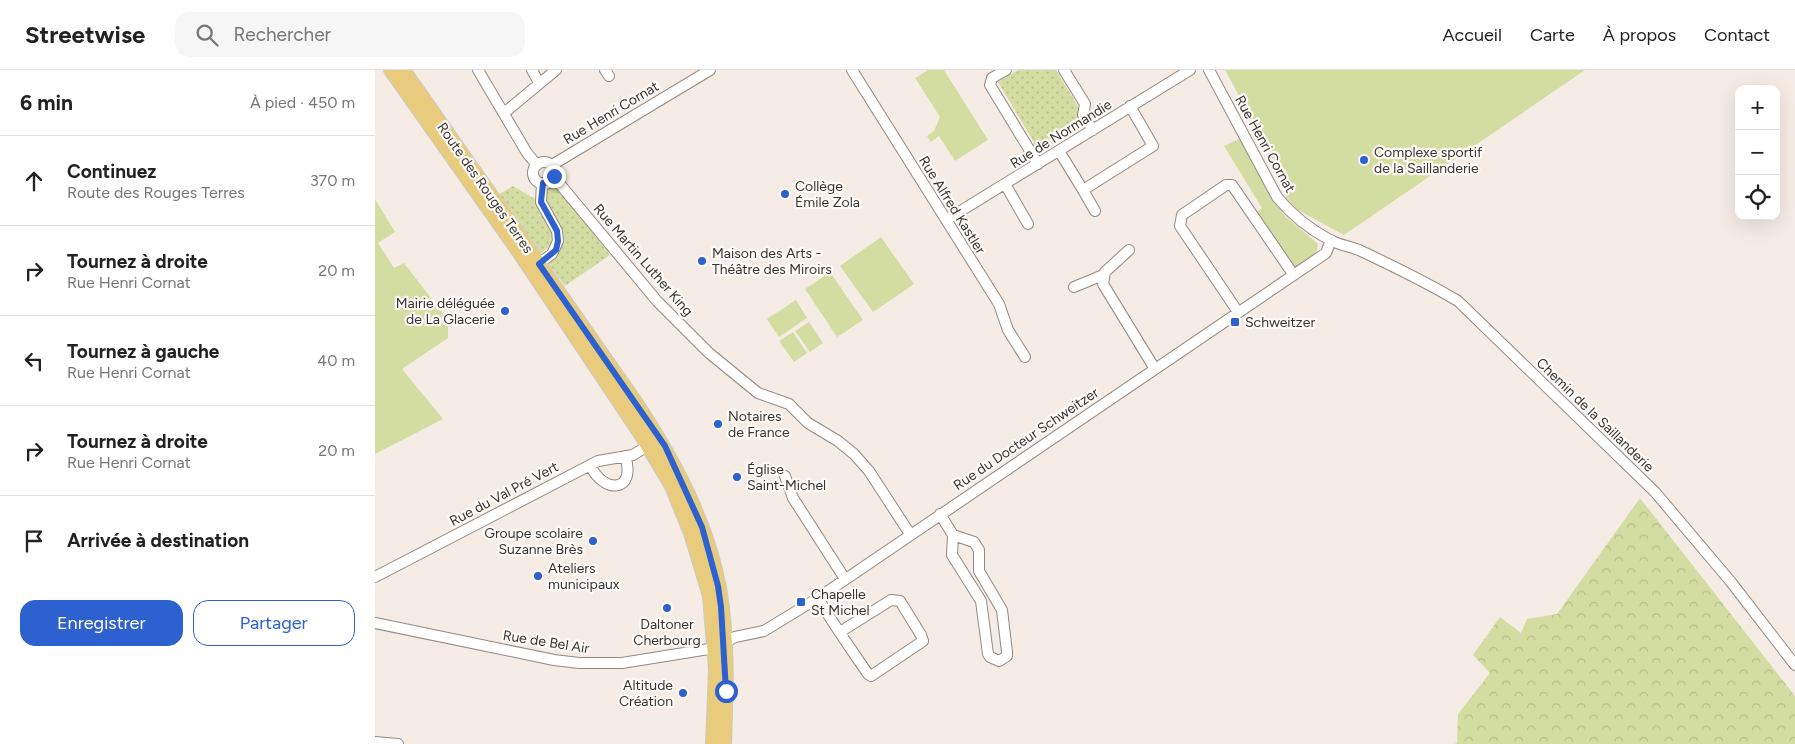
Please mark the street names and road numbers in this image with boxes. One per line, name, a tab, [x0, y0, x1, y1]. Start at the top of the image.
street label: Rue Henri Cornat	[560, 78, 662, 148]
street label: Rue Henri Cornat	[1231, 93, 1299, 195]
street label: Rue de Normandie	[1007, 96, 1115, 172]
street label: Route des Rouges Terres	[433, 119, 537, 257]
street label: Rue Alfred Kastler	[915, 153, 989, 257]
street label: Rue Martin Luther King	[590, 200, 696, 320]
street label: Chemin de la Saillanderie	[1533, 355, 1657, 476]
street label: Rue du Docteur Schweitzer	[950, 384, 1102, 494]
street label: Rue du Val Pré Vert	[447, 458, 561, 530]
street label: Rue de Bel Air	[502, 627, 591, 657]

